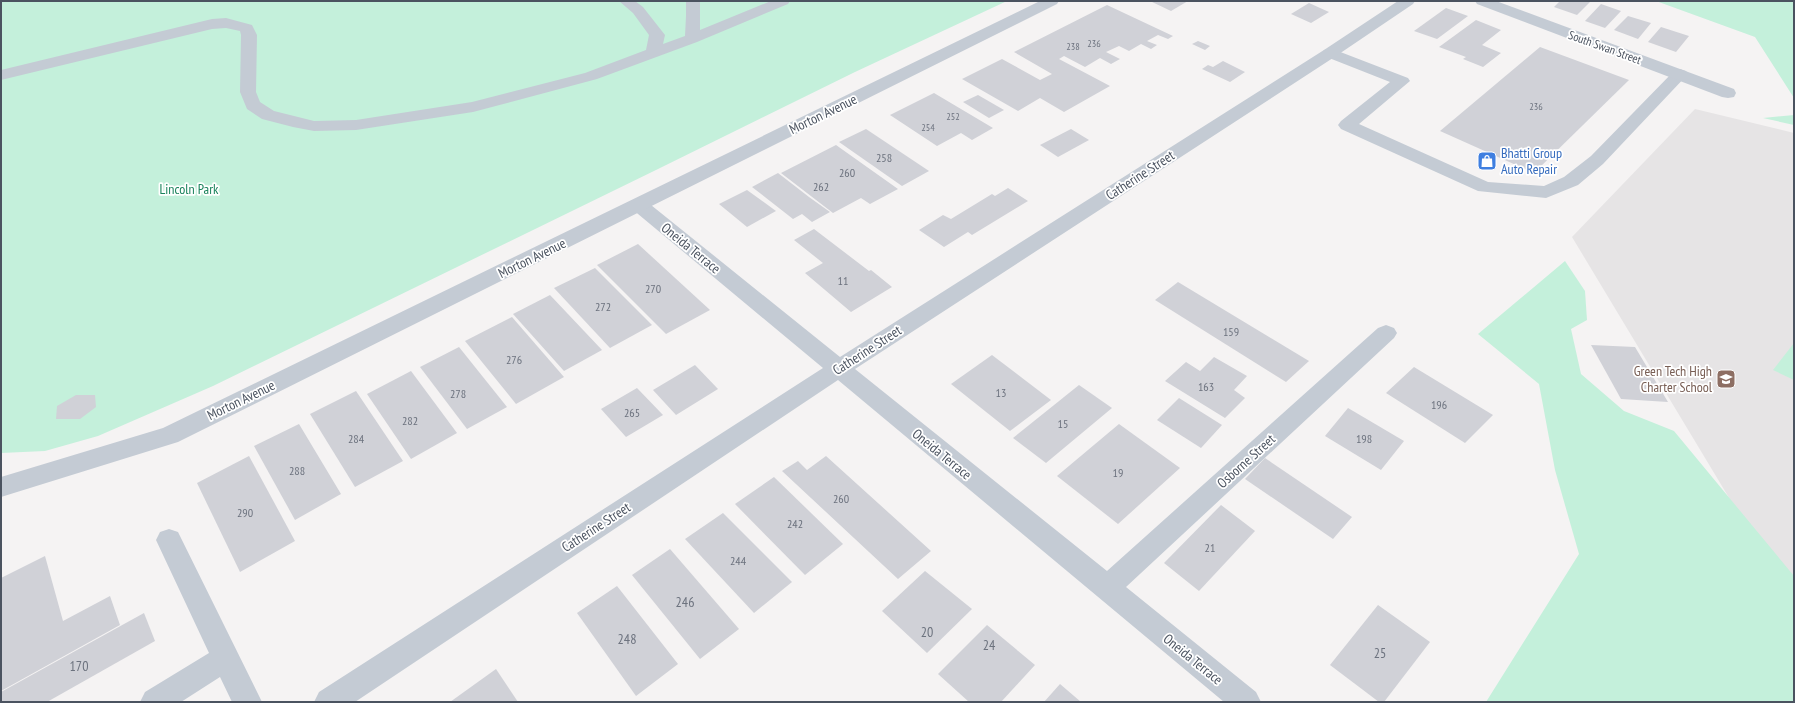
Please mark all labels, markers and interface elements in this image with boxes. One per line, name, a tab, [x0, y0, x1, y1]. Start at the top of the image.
street label: South Swan Street	[1567, 27, 1644, 67]
house number: 236	[1087, 37, 1101, 50]
house number: 238	[1066, 40, 1080, 53]
street label: Morton Avenue	[786, 90, 860, 138]
house number: 236	[1529, 100, 1543, 113]
house number: 252	[946, 110, 960, 123]
house number: 254	[921, 121, 935, 134]
place label: Bhatti Group Auto Repair	[1501, 144, 1562, 178]
street label: Catherine Street	[1102, 146, 1178, 204]
house number: 258	[876, 150, 892, 165]
shop icon: Bhatti Group Auto Repair	[1476, 150, 1498, 172]
house number: 260	[839, 165, 855, 180]
house number: 262	[813, 179, 829, 194]
park label: Lincoln Park	[160, 180, 219, 198]
street label: Oneida Terrace	[658, 219, 725, 278]
street label: Morton Avenue	[495, 234, 569, 282]
house number: 11	[838, 273, 848, 288]
house number: 270	[645, 281, 661, 296]
house number: 272	[595, 299, 611, 314]
street label: Catherine Street	[829, 321, 905, 379]
house number: 159	[1223, 324, 1239, 339]
house number: 276	[506, 352, 522, 367]
place label: Green Tech High Charter School	[1634, 362, 1713, 396]
school or university icon: Green Tech High Charter School	[1715, 368, 1737, 390]
street label: Morton Avenue	[204, 376, 278, 424]
house number: 163	[1198, 379, 1214, 394]
house number: 13	[996, 385, 1006, 400]
house number: 278	[450, 386, 466, 401]
house number: 196	[1431, 397, 1447, 412]
house number: 265	[624, 405, 640, 420]
house number: 282	[402, 413, 418, 428]
house number: 15	[1058, 416, 1068, 431]
street label: Oneida Terrace	[909, 425, 976, 484]
street label: Osborne Street	[1213, 430, 1279, 492]
house number: 284	[348, 431, 365, 446]
house number: 198	[1356, 431, 1372, 446]
house number: 288	[289, 463, 305, 478]
house number: 19	[1113, 465, 1123, 480]
house number: 260	[833, 491, 849, 506]
street label: Catherine Street	[558, 498, 634, 556]
house number: 290	[237, 505, 253, 520]
house number: 242	[787, 516, 803, 531]
house number: 21	[1205, 540, 1215, 555]
house number: 244	[730, 553, 747, 568]
house number: 246	[676, 593, 694, 611]
house number: 20	[921, 623, 933, 641]
house number: 248	[618, 630, 636, 648]
street label: Oneida Terrace	[1160, 630, 1227, 689]
house number: 24	[983, 636, 996, 654]
house number: 25	[1374, 644, 1386, 662]
house number: 170	[70, 657, 88, 675]

